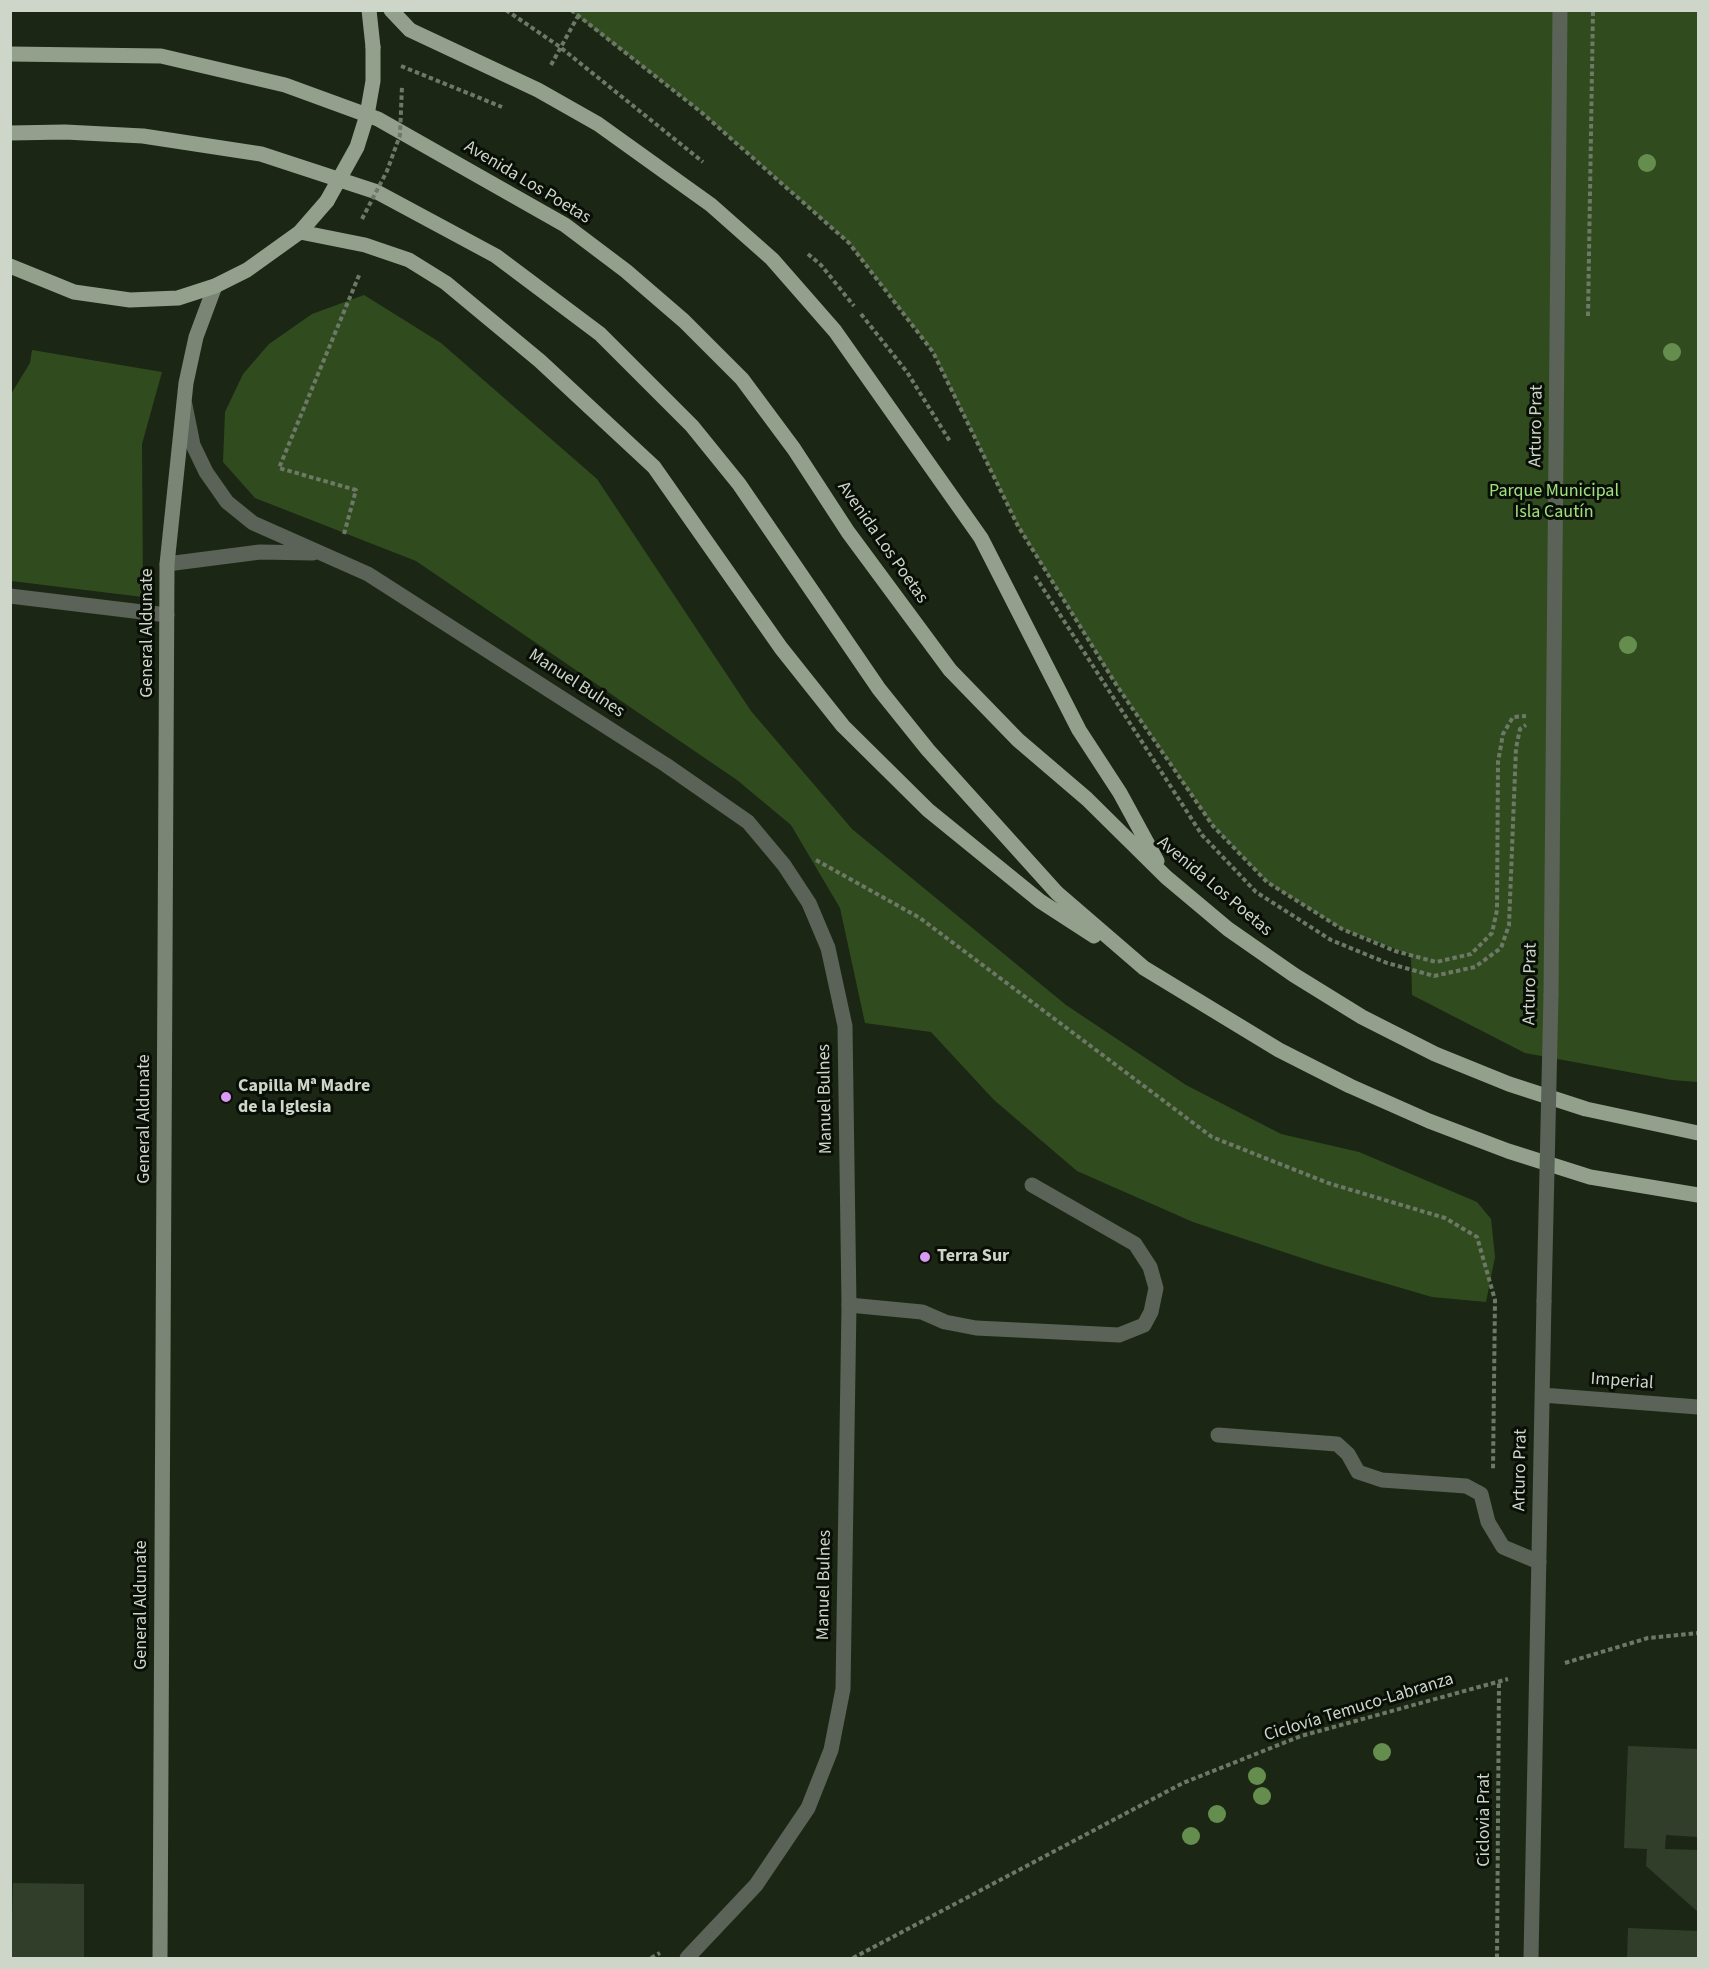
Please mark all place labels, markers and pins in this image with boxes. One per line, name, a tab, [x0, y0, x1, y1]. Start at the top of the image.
place label: Capilla Mª Madre de la Iglesia	[238, 1076, 370, 1118]
marker: Capilla Mª Madre de la Iglesia	[219, 1090, 233, 1104]
place label: Terra Sur	[937, 1246, 1009, 1268]
marker: Terra Sur	[918, 1250, 932, 1264]

